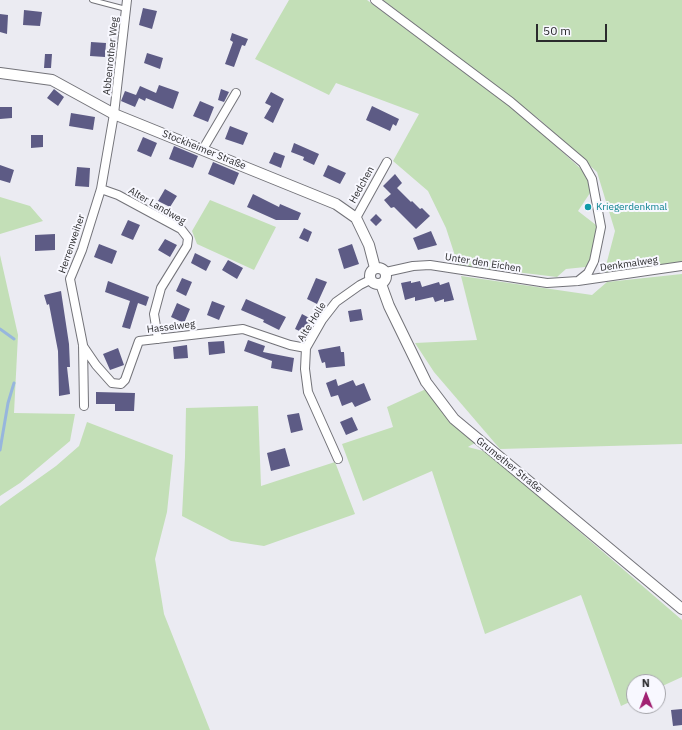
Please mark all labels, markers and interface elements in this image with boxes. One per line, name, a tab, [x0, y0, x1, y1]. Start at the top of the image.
street label: Abbenrother Weg	[101, 16, 121, 96]
scale bar	[538, 16, 609, 42]
text: 50 m	[543, 23, 571, 38]
street label: Stockheimer Straße	[160, 128, 248, 172]
street label: Hedchen	[347, 164, 377, 206]
street label: Alter Landweg	[126, 185, 188, 227]
place label: Kriegerdenkmal	[596, 201, 667, 213]
marker: Kriegerdenkmal	[583, 202, 593, 212]
street label: Herrenweiher	[56, 213, 88, 275]
street label: Unter den Eichen	[444, 251, 522, 275]
street label: Denkmalweg	[599, 254, 659, 274]
street label: Alte Holle	[295, 300, 329, 344]
street label: Hasselweg	[146, 318, 196, 336]
street label: Grumether Straße	[474, 435, 544, 495]
north arrow	[626, 674, 666, 714]
text: N	[642, 676, 650, 690]

